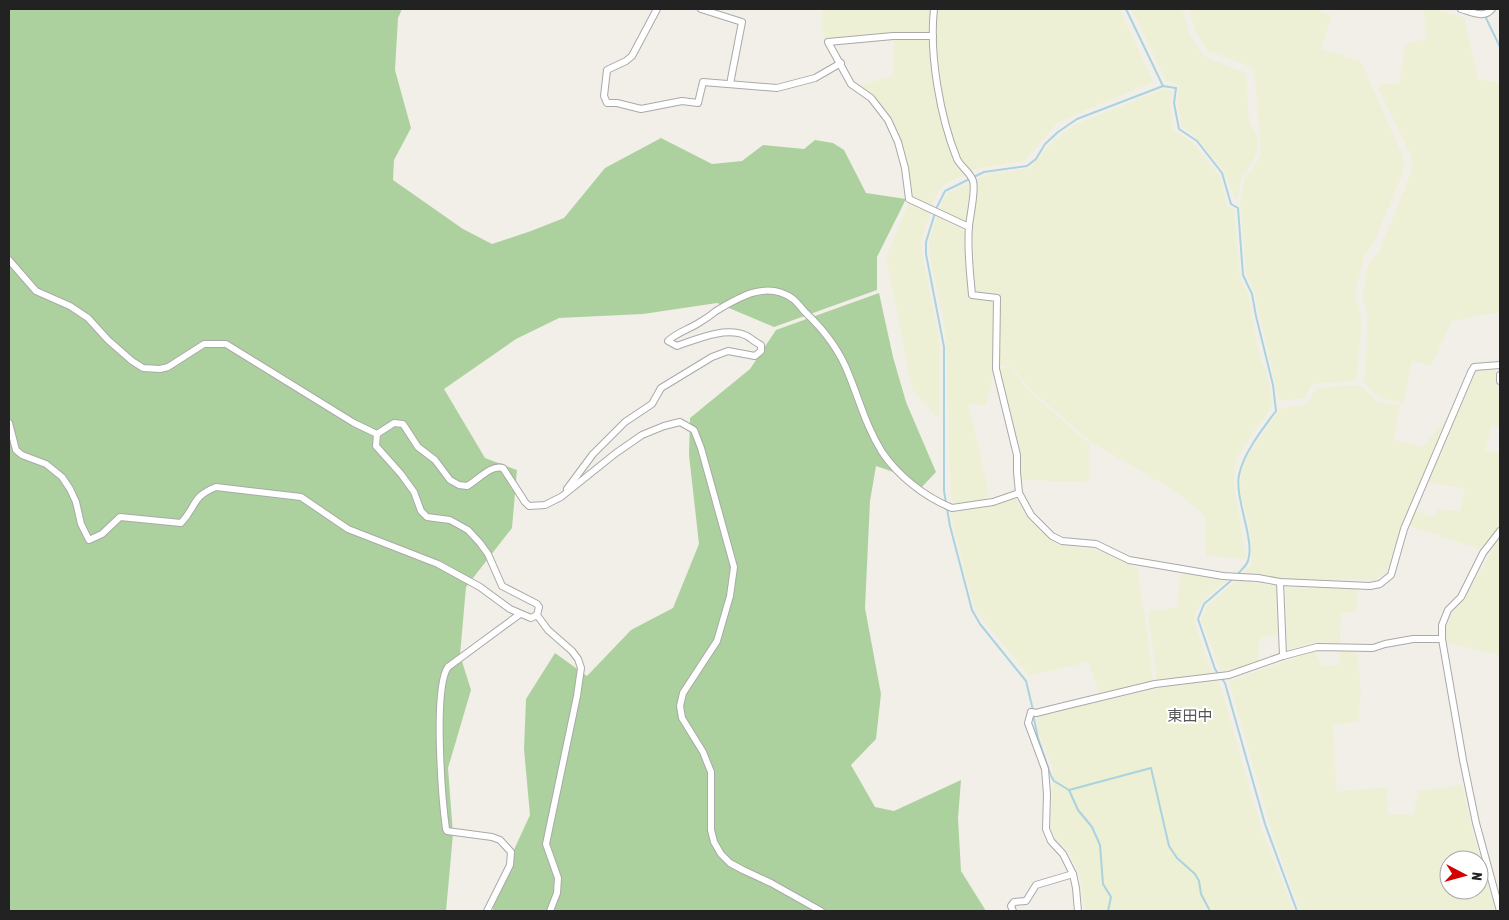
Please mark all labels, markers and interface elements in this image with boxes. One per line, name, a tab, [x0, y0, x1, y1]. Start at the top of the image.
district label: 東田中	[1167, 707, 1213, 724]
north arrow	[1439, 850, 1489, 900]
text: N	[1469, 871, 1485, 881]

